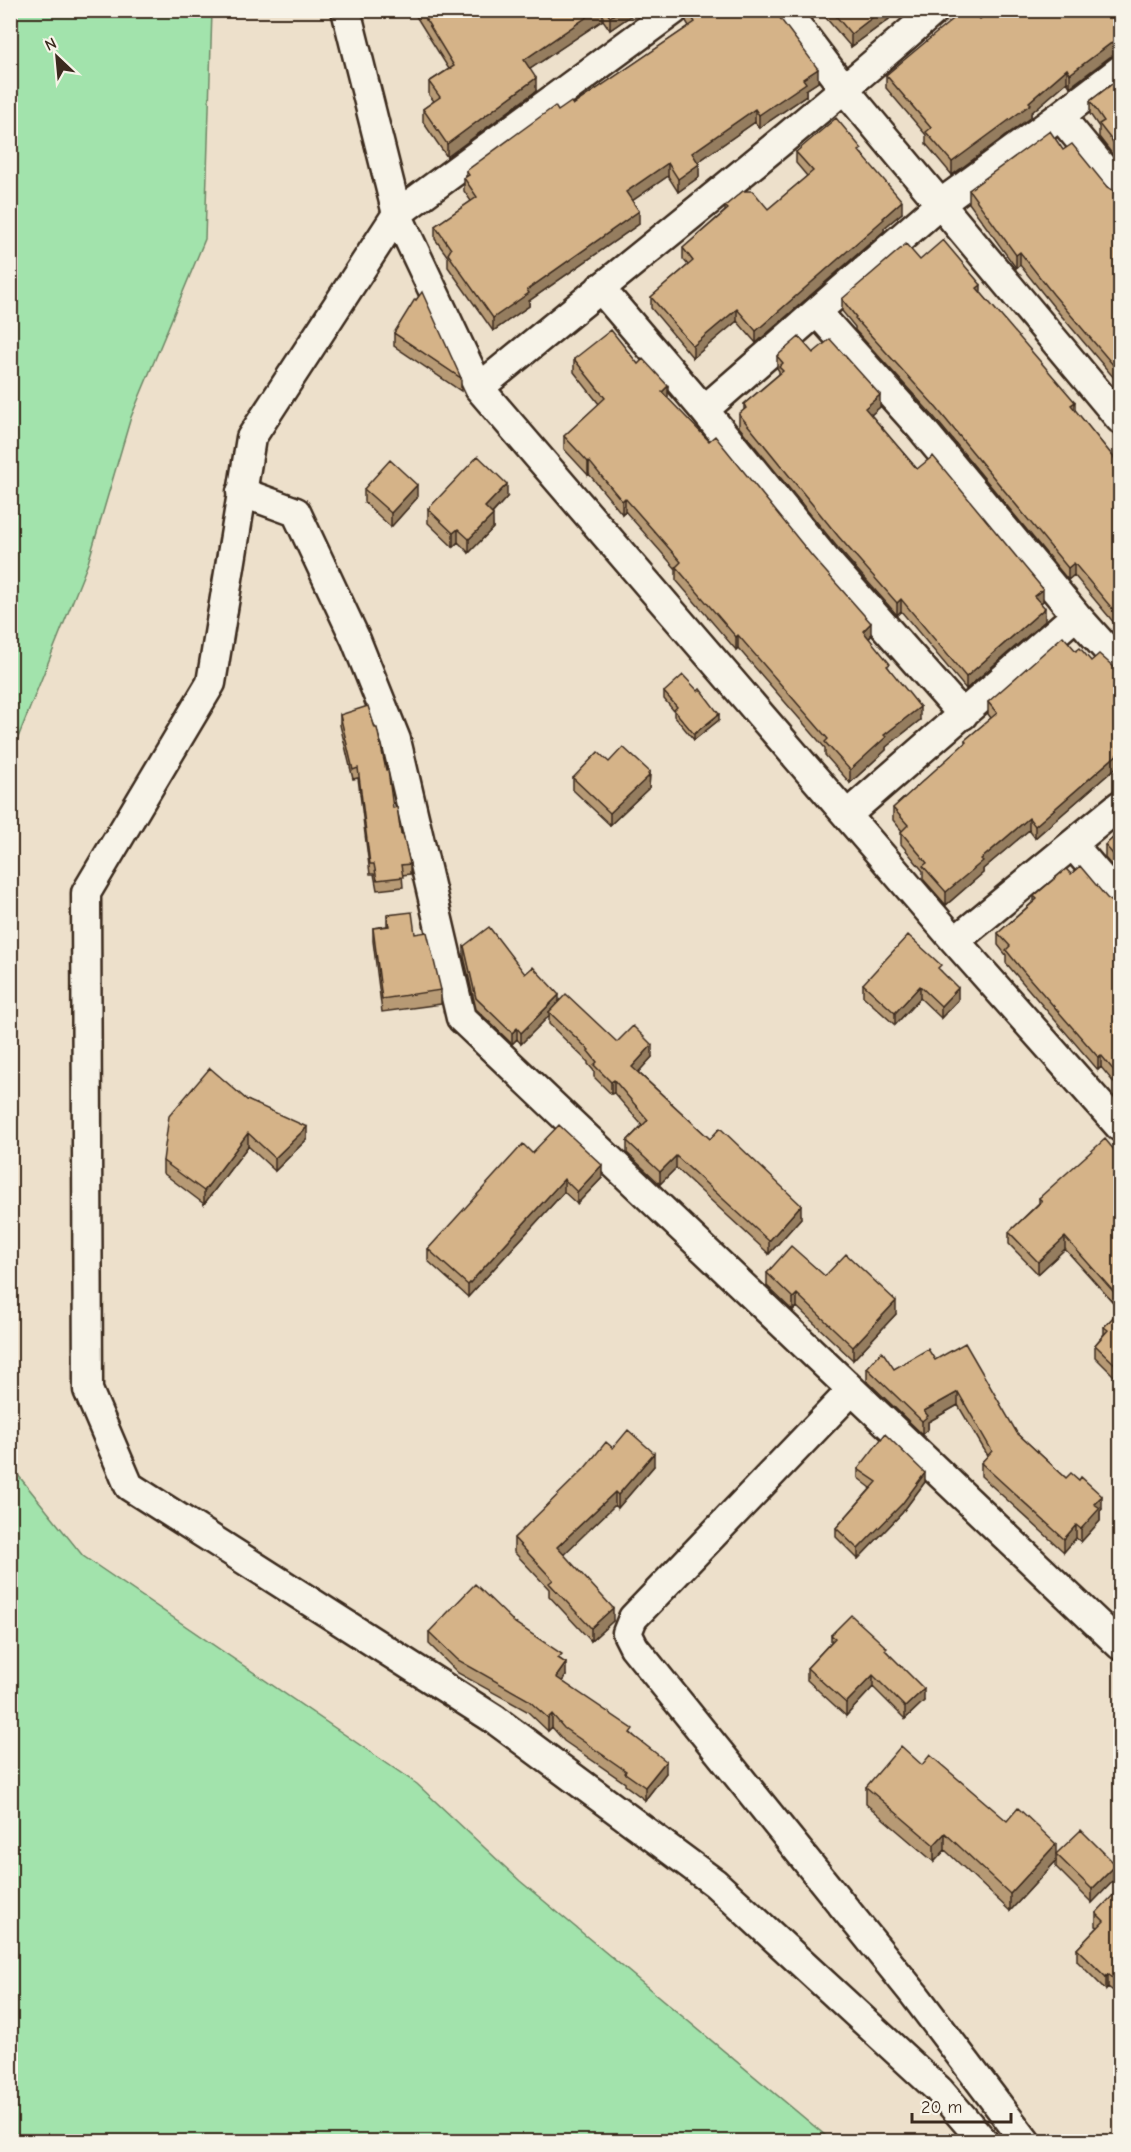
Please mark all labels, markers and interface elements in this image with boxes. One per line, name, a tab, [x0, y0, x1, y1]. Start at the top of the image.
north arrow	[27, 27, 87, 87]
text: N	[42, 34, 59, 55]
scale bar	[912, 2086, 1011, 2124]
text: 20 m	[921, 2097, 962, 2118]

